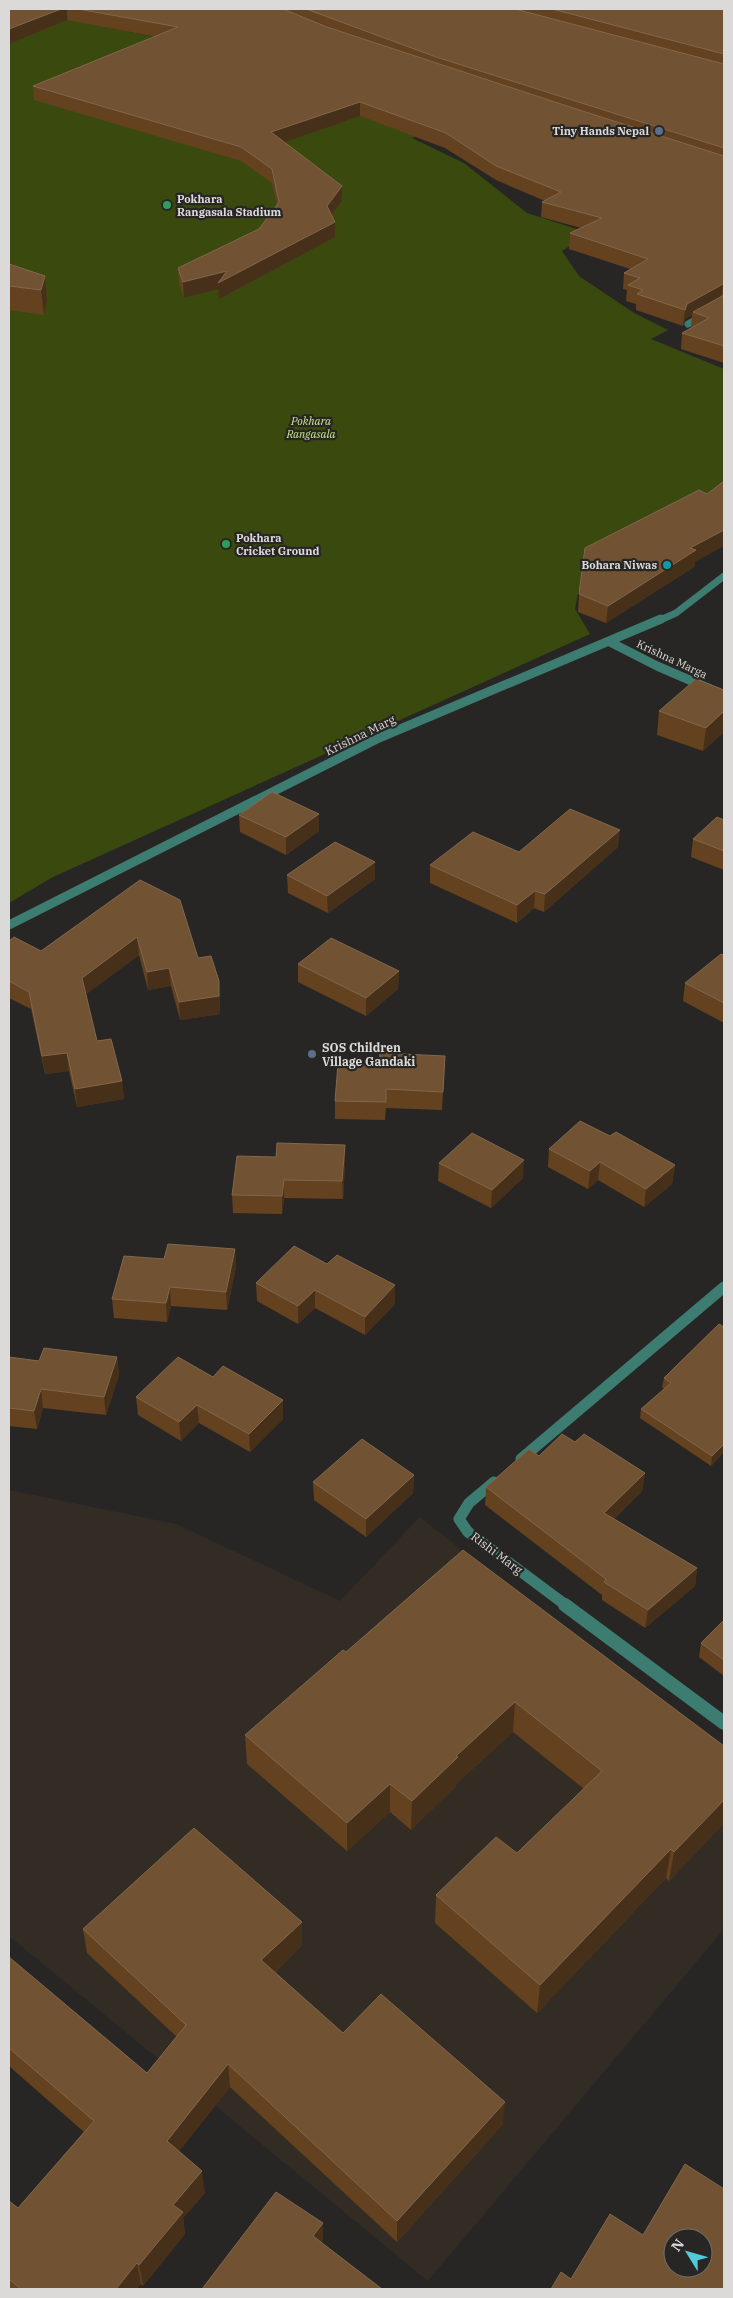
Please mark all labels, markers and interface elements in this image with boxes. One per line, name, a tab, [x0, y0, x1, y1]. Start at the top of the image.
place label: Tiny Hands Nepal	[552, 124, 649, 138]
marker: Tiny Hands Nepal	[653, 125, 665, 137]
place label: Pokhara Rangasala Stadium	[177, 192, 282, 219]
marker: Pokhara Rangasala Stadium	[161, 199, 173, 211]
park label: Pokhara Rangasala	[285, 414, 336, 441]
place label: Pokhara Cricket Ground	[236, 531, 319, 558]
marker: Pokhara Cricket Ground	[220, 538, 232, 550]
place label: Bohara Niwas	[581, 558, 657, 572]
marker: Bohara Niwas	[661, 559, 673, 571]
street label: Krishna Marga	[634, 637, 710, 681]
street label: Krishna Marg	[322, 711, 398, 759]
place label: SOS Children Village Gandaki	[322, 1040, 415, 1069]
marker: SOS Children Village Gandaki	[306, 1048, 318, 1060]
street label: Rishi Marg	[468, 1529, 526, 1578]
north arrow	[663, 2228, 713, 2278]
text: N	[667, 2235, 688, 2255]

